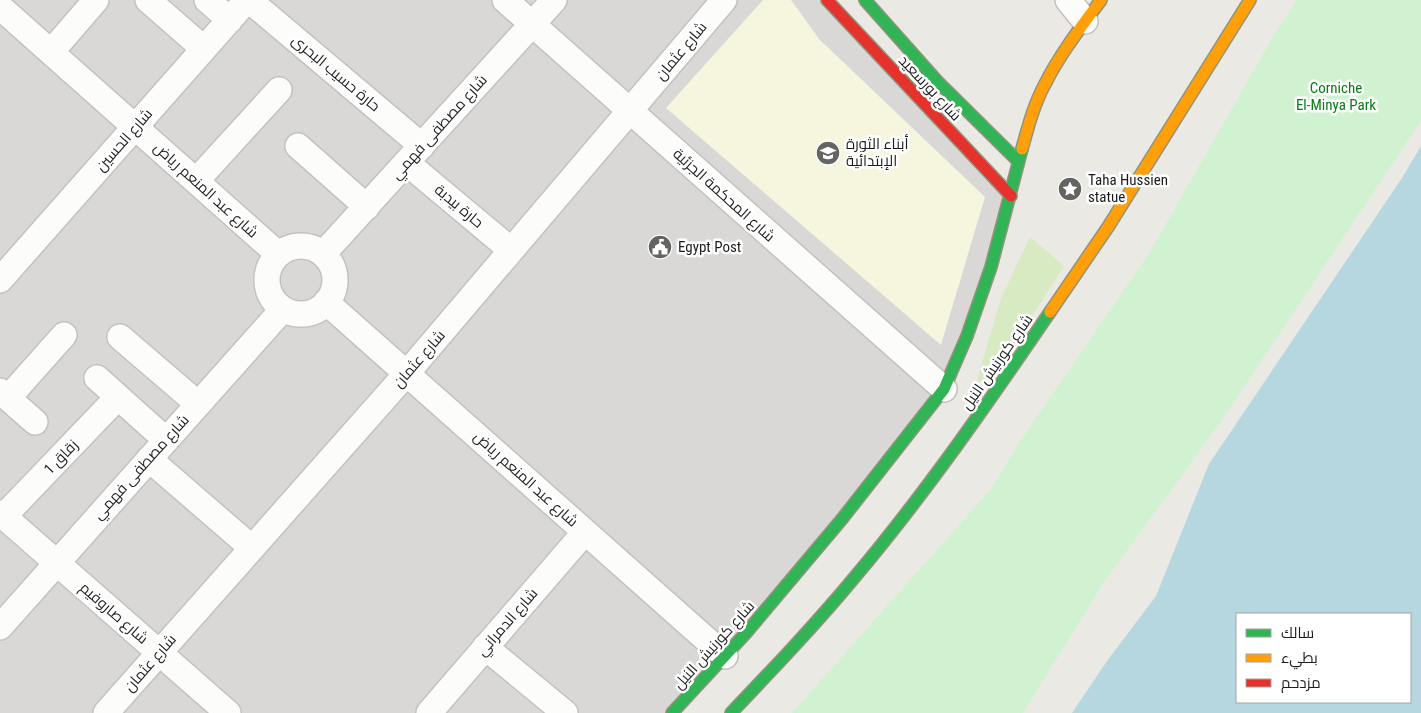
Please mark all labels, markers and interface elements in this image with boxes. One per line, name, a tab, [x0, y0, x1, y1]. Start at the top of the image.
street label: شارع عثمان	[652, 18, 712, 85]
street label: حارة حسيب البحرى	[288, 31, 384, 116]
street label: شارع بورسعيد	[893, 51, 965, 126]
street label: شارع مصطفى فهمي	[387, 71, 493, 185]
park label: Corniche El-Minya Park	[1296, 79, 1376, 114]
street label: شارع الحسين	[92, 105, 158, 176]
place label: أبناء الثورة الإبتدائية	[846, 134, 908, 170]
street label: شارع عبد المنعم رياض	[149, 138, 262, 243]
school or university icon: أبناء الثورة الإبتدائية	[815, 140, 841, 166]
street label: شارع المحكمة الجزئية	[668, 145, 779, 247]
place label: Taha Hussien statue	[1088, 171, 1168, 206]
place icon: Taha Hussien statue	[1057, 176, 1083, 202]
street label: حارة بيدبة	[431, 180, 487, 232]
public building icon: Egypt Post	[647, 234, 673, 260]
place label: Egypt Post	[678, 238, 741, 256]
street label: شارع كورنيش النيل	[957, 311, 1038, 414]
street label: شارع عثمان	[389, 327, 450, 393]
street label: شارع مصطفى فهمي	[89, 411, 195, 525]
street label: شارع عبد المنعم رياض	[469, 427, 582, 532]
street label: زقاق 1	[40, 436, 83, 479]
street label: شارع صاروفيم	[75, 578, 152, 649]
street label: شارع الدمراني	[473, 584, 544, 662]
street label: شارع كورنيش النيل	[670, 597, 760, 694]
legend	[1236, 613, 1411, 703]
text: سالك	[1281, 624, 1314, 642]
street label: شارع عثمان	[120, 631, 181, 697]
text: بطيء	[1281, 649, 1318, 670]
text: مزدحم	[1281, 674, 1321, 693]

